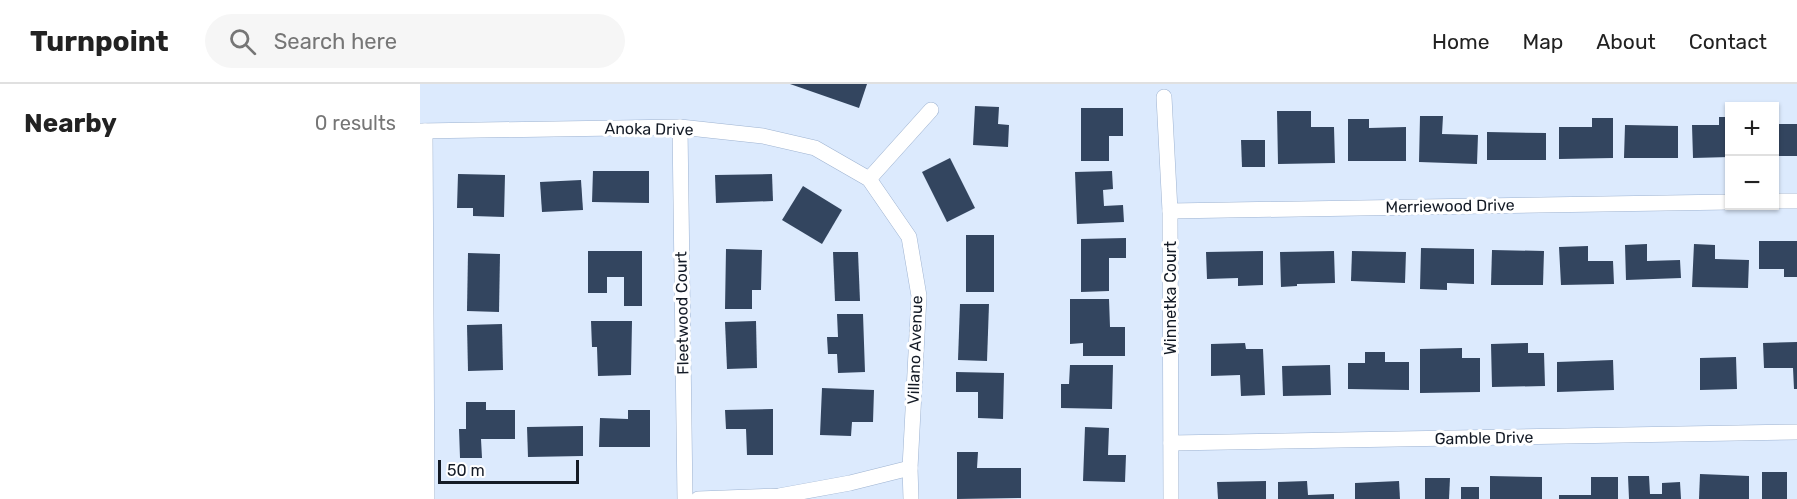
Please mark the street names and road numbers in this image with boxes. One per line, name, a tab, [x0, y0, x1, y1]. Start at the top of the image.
street label: Anoka Drive	[604, 119, 694, 139]
street label: Merriewood Drive	[1385, 195, 1515, 217]
street label: Winnetka Court	[1161, 241, 1180, 355]
street label: Fleetwood Court	[671, 251, 693, 375]
street label: Villano Avenue	[904, 295, 926, 405]
street label: Gamble Drive	[1434, 428, 1534, 448]

